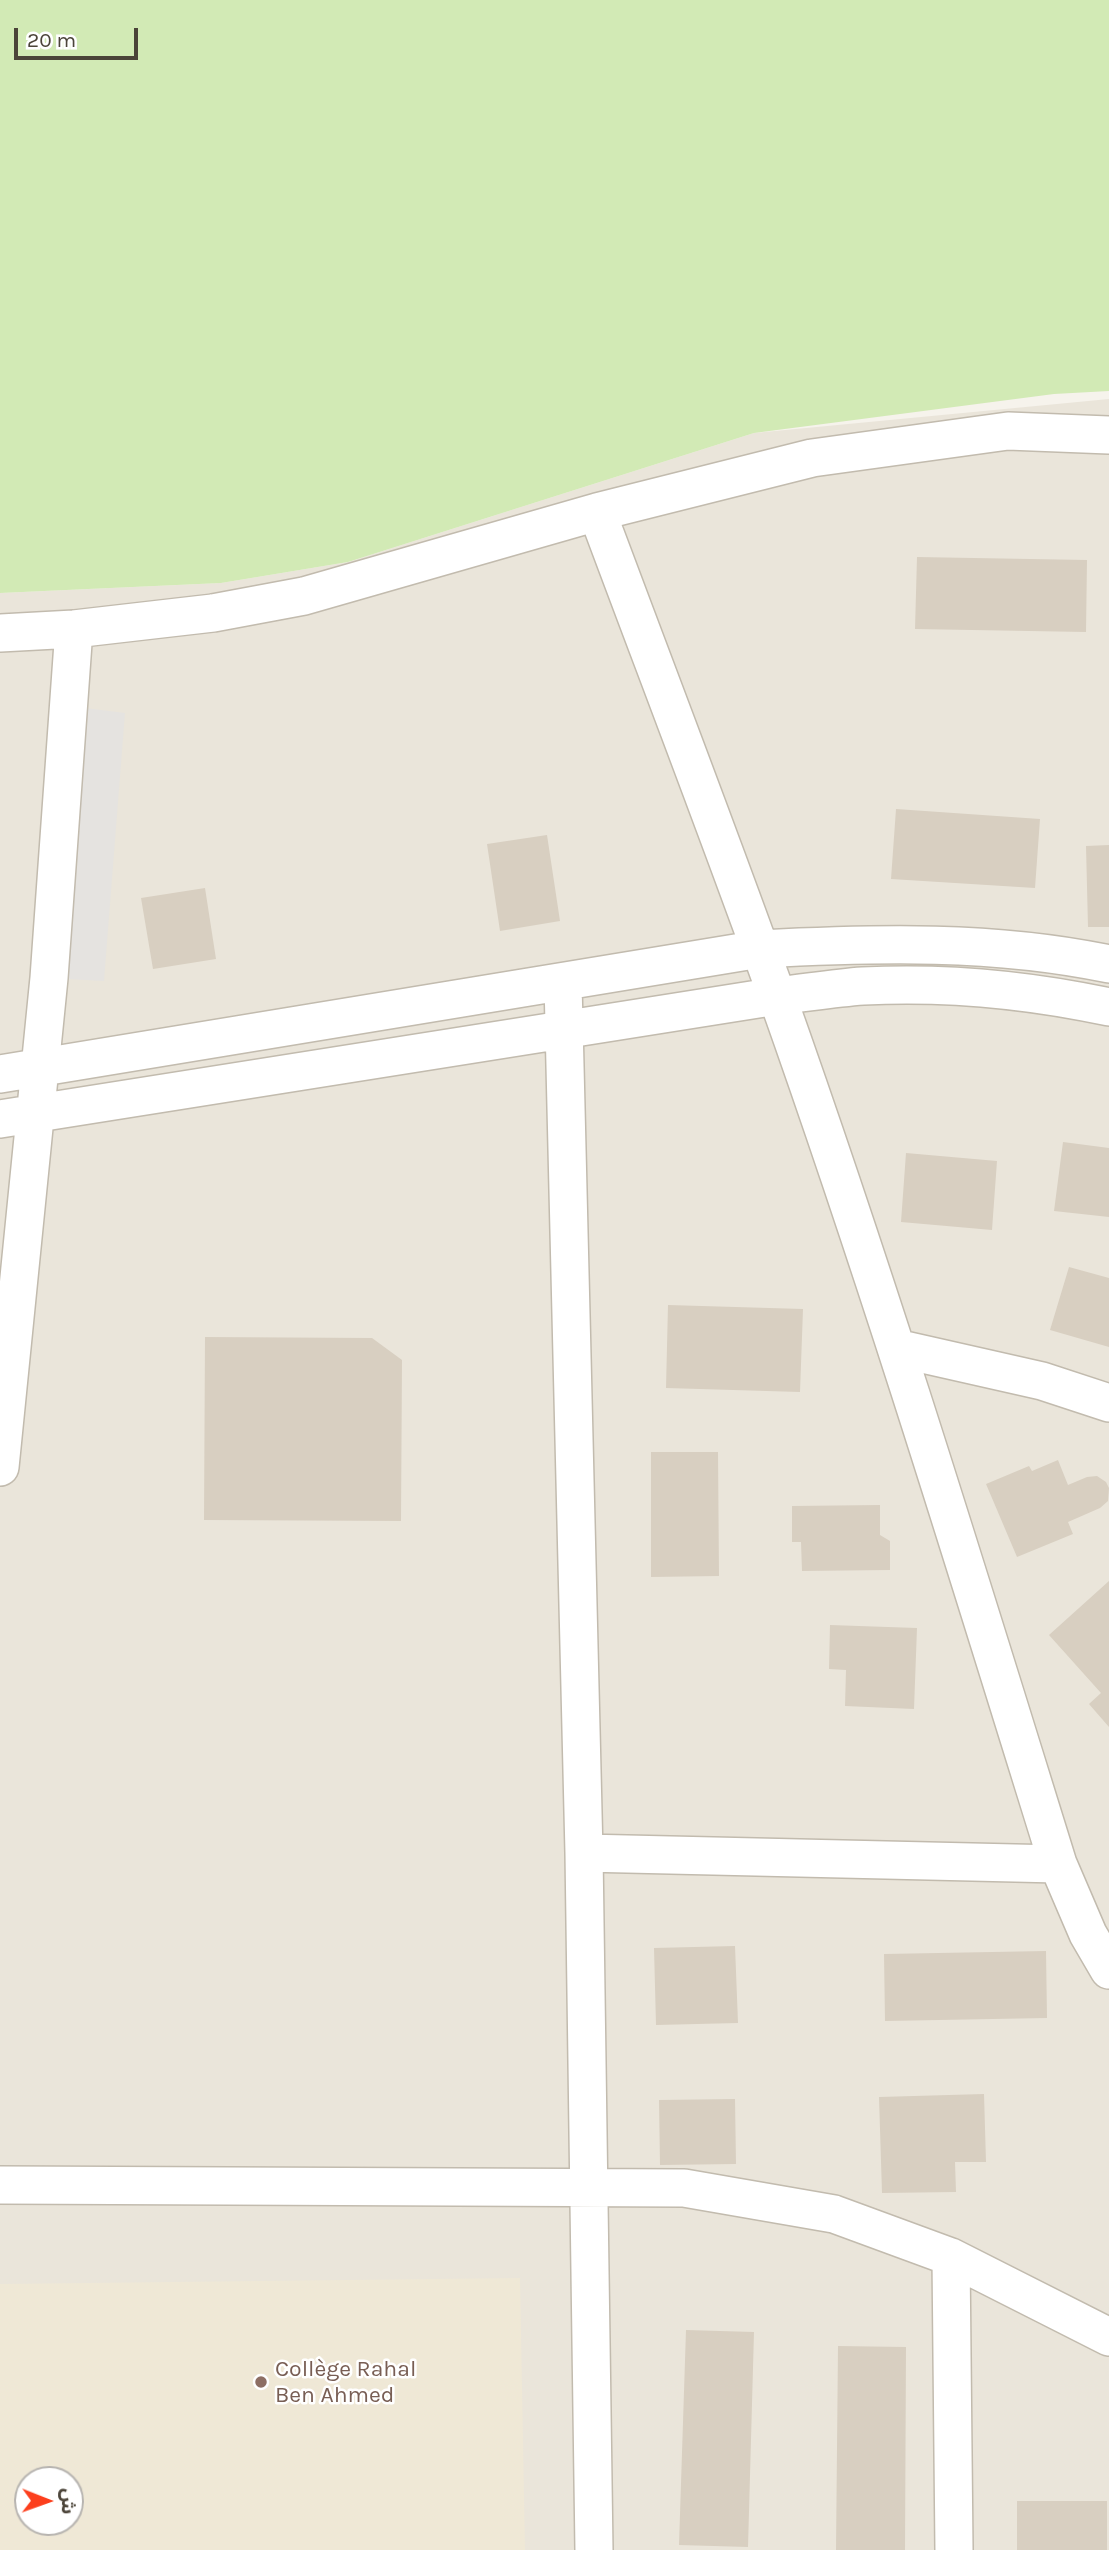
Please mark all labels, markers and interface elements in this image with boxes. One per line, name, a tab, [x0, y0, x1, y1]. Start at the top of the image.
scale bar	[18, 14, 142, 58]
text: 20 m	[27, 28, 76, 52]
place label: Collège Rahal Ben Ahmed	[275, 2355, 416, 2409]
marker: Collège Rahal Ben Ahmed	[253, 2374, 269, 2390]
north arrow	[14, 2466, 84, 2536]
text: ش	[57, 2488, 79, 2515]

